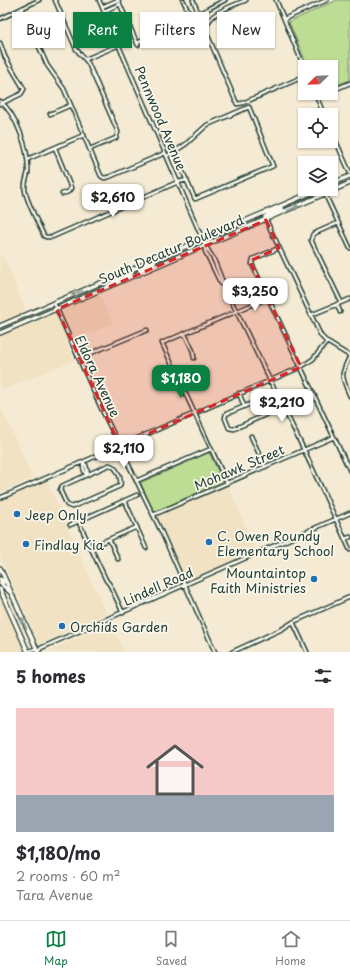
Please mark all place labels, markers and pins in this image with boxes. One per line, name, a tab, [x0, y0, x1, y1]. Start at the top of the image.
pin: $2,610	[80, 184, 146, 218]
pin: $3,250	[222, 278, 288, 312]
pin: $1,180	[148, 365, 214, 399]
pin: $2,210	[249, 389, 315, 423]
pin: $2,110	[91, 435, 157, 469]
place label: Jeep Only	[25, 505, 87, 524]
marker: Jeep Only	[12, 509, 22, 519]
place label: C. Owen Roundy Elementary School	[217, 526, 334, 560]
place label: Findlay Kia	[34, 535, 105, 554]
marker: C. Owen Roundy Elementary School	[204, 537, 214, 547]
marker: Findlay Kia	[21, 539, 31, 549]
place label: Mountaintop Faith Ministries	[210, 563, 306, 597]
marker: Mountaintop Faith Ministries	[309, 574, 319, 584]
place label: Orchids Garden	[70, 617, 168, 636]
marker: Orchids Garden	[57, 621, 67, 631]

